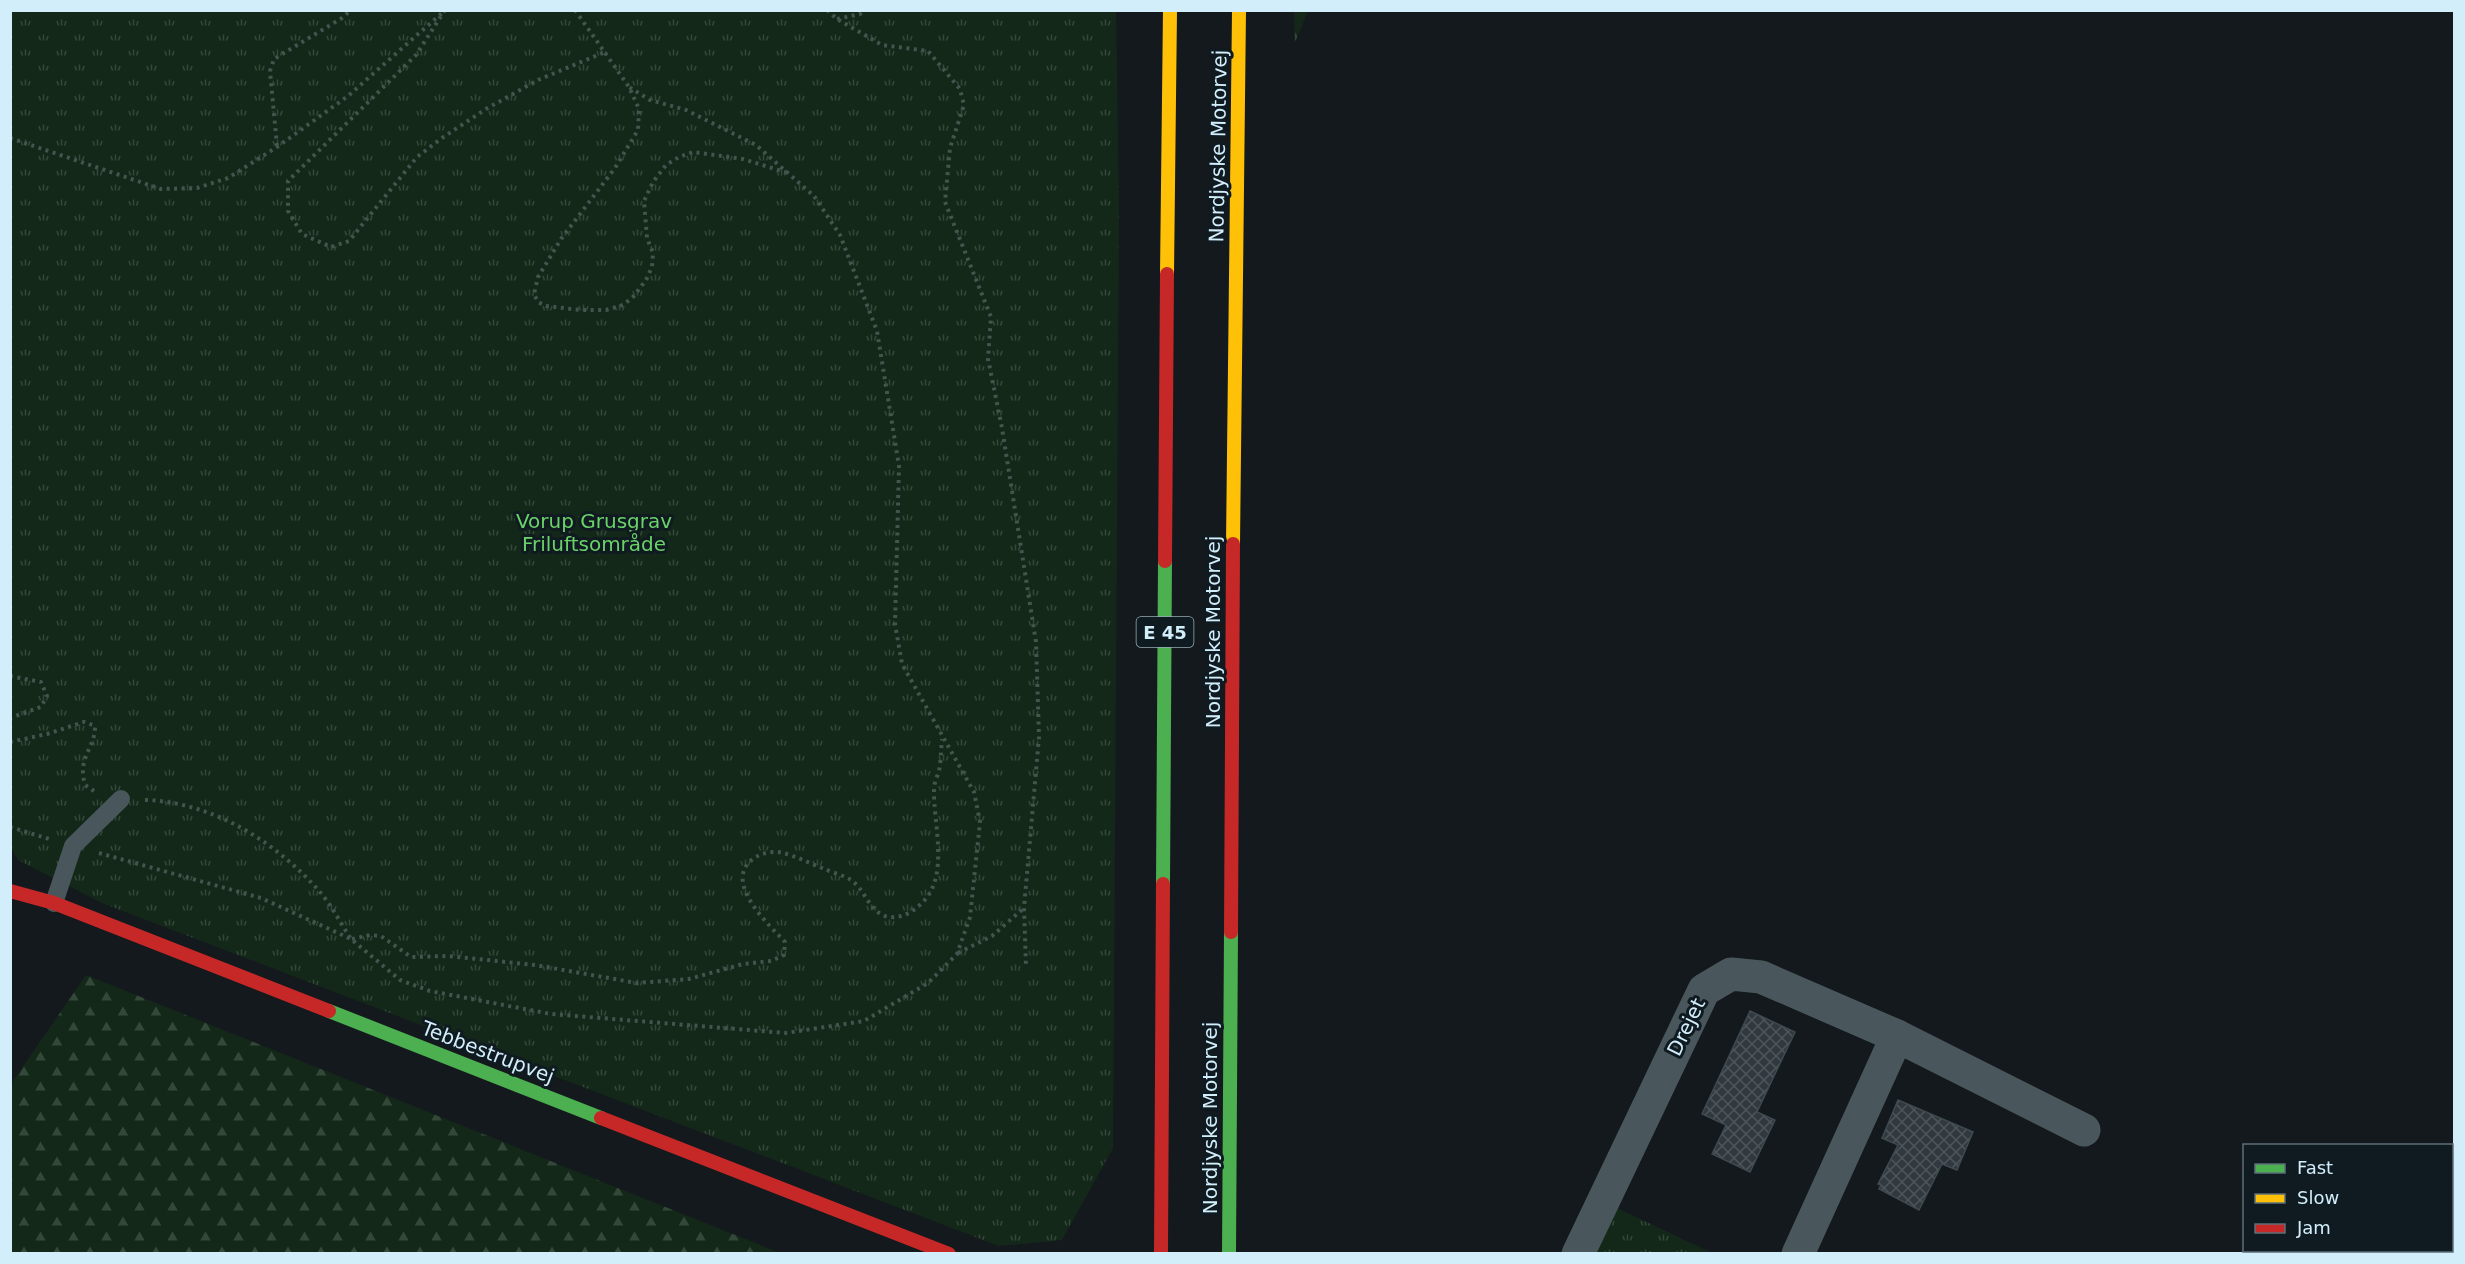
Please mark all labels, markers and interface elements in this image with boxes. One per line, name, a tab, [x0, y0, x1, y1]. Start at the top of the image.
street label: Nordjyske Motorvej	[1204, 50, 1232, 242]
park label: Vorup Grusgrav Friluftsområde	[516, 509, 672, 556]
street label: Nordjyske Motorvej	[1201, 536, 1225, 728]
road number: E 45	[1136, 617, 1194, 647]
street label: Drejet	[1662, 994, 1710, 1060]
street label: Tebbestrupvej	[417, 1015, 558, 1088]
street label: Nordjyske Motorvej	[1198, 1022, 1222, 1214]
legend	[2243, 1144, 2453, 1252]
text: Fast	[2297, 1157, 2333, 1178]
text: Slow	[2297, 1187, 2339, 1208]
text: Jam	[2296, 1217, 2331, 1238]

